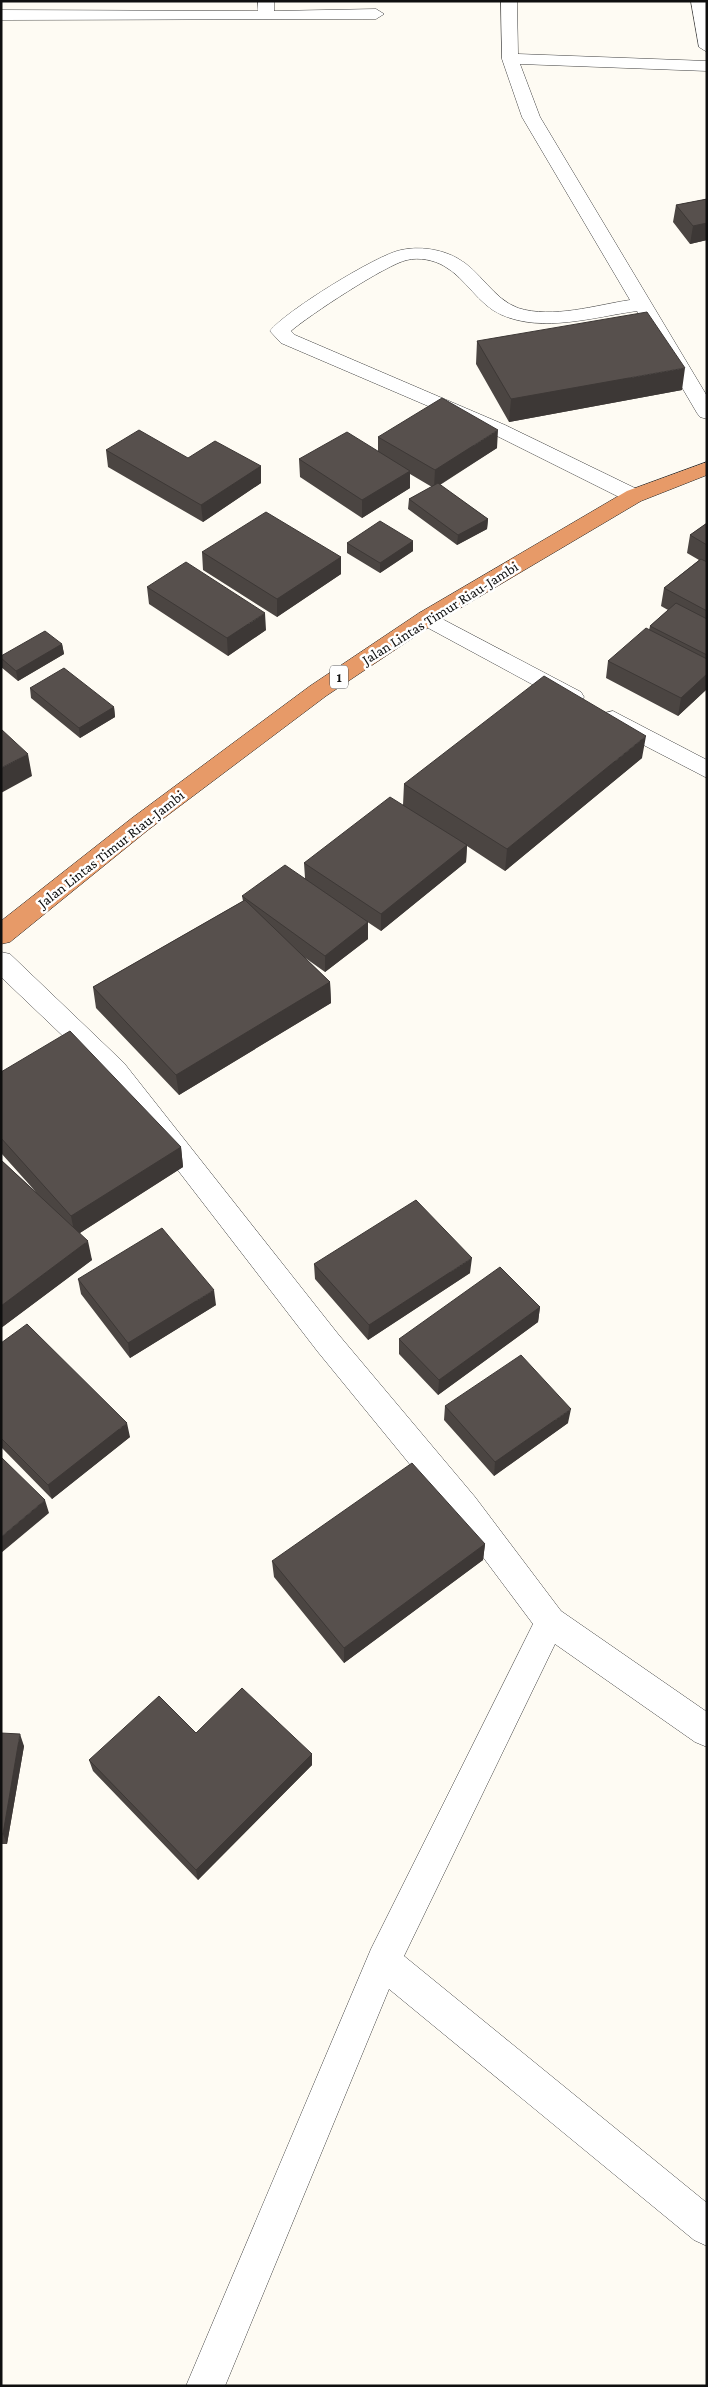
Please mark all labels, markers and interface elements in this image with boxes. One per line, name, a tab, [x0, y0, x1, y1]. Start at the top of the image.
street label: Jalan Lintas Timur Riau-Jambi	[357, 558, 522, 670]
road number: 1	[330, 666, 348, 689]
street label: Jalan Lintas Timur Riau-Jambi	[33, 787, 188, 913]

